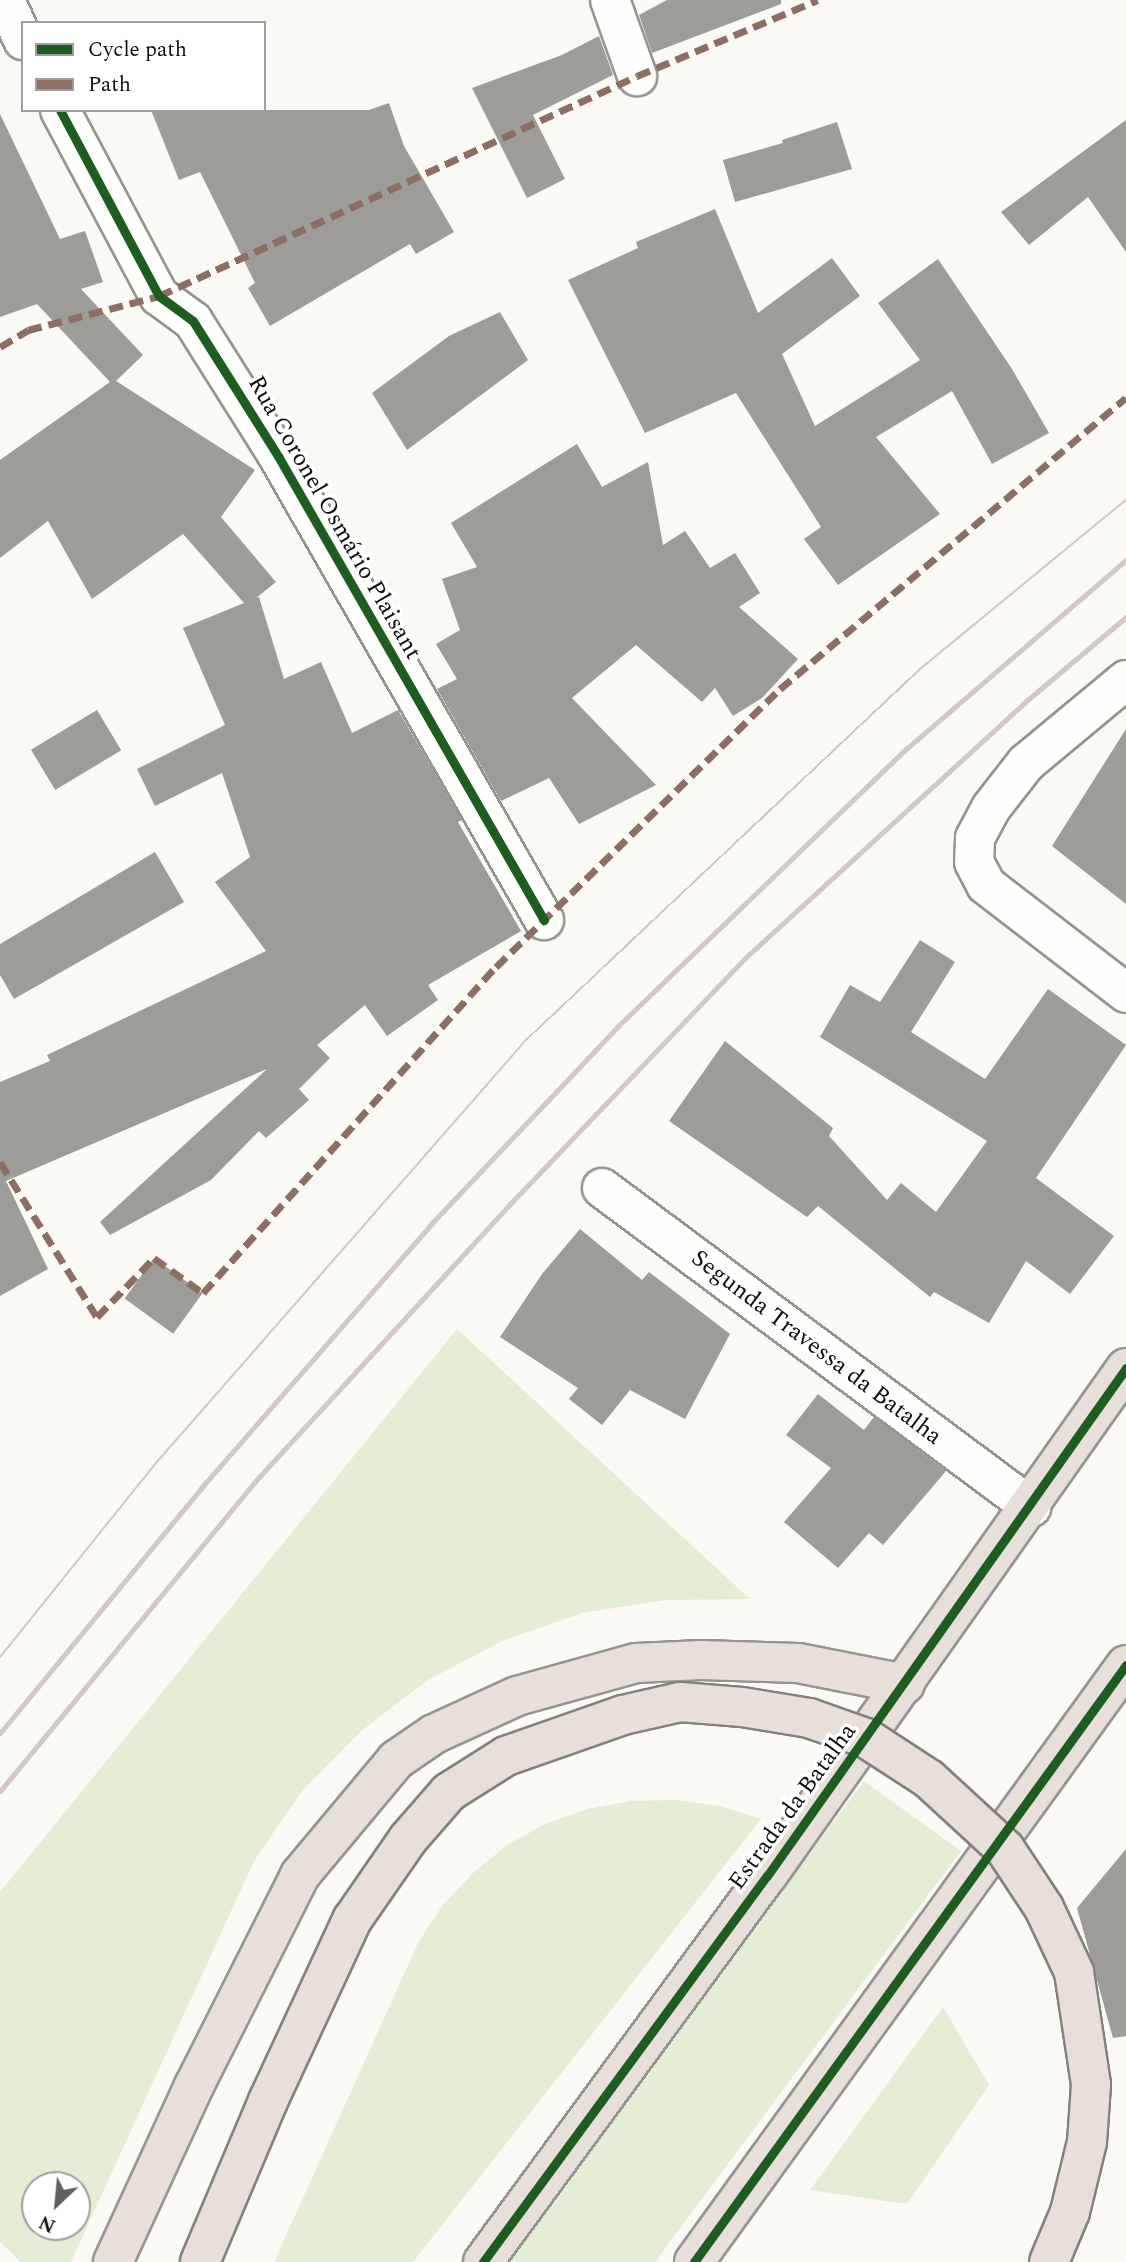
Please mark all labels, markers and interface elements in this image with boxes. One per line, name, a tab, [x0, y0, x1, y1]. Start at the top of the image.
legend	[21, 21, 266, 112]
text: Cycle path	[88, 34, 187, 66]
text: Path	[88, 69, 131, 101]
street label: Rua Coronel Osmário Plaisant	[241, 371, 427, 665]
street label: Segunda Travessa da Batalha	[685, 1244, 947, 1452]
street label: Estrada da Batalha	[723, 1718, 863, 1896]
north arrow	[21, 2171, 91, 2241]
text: N	[34, 2207, 61, 2240]

